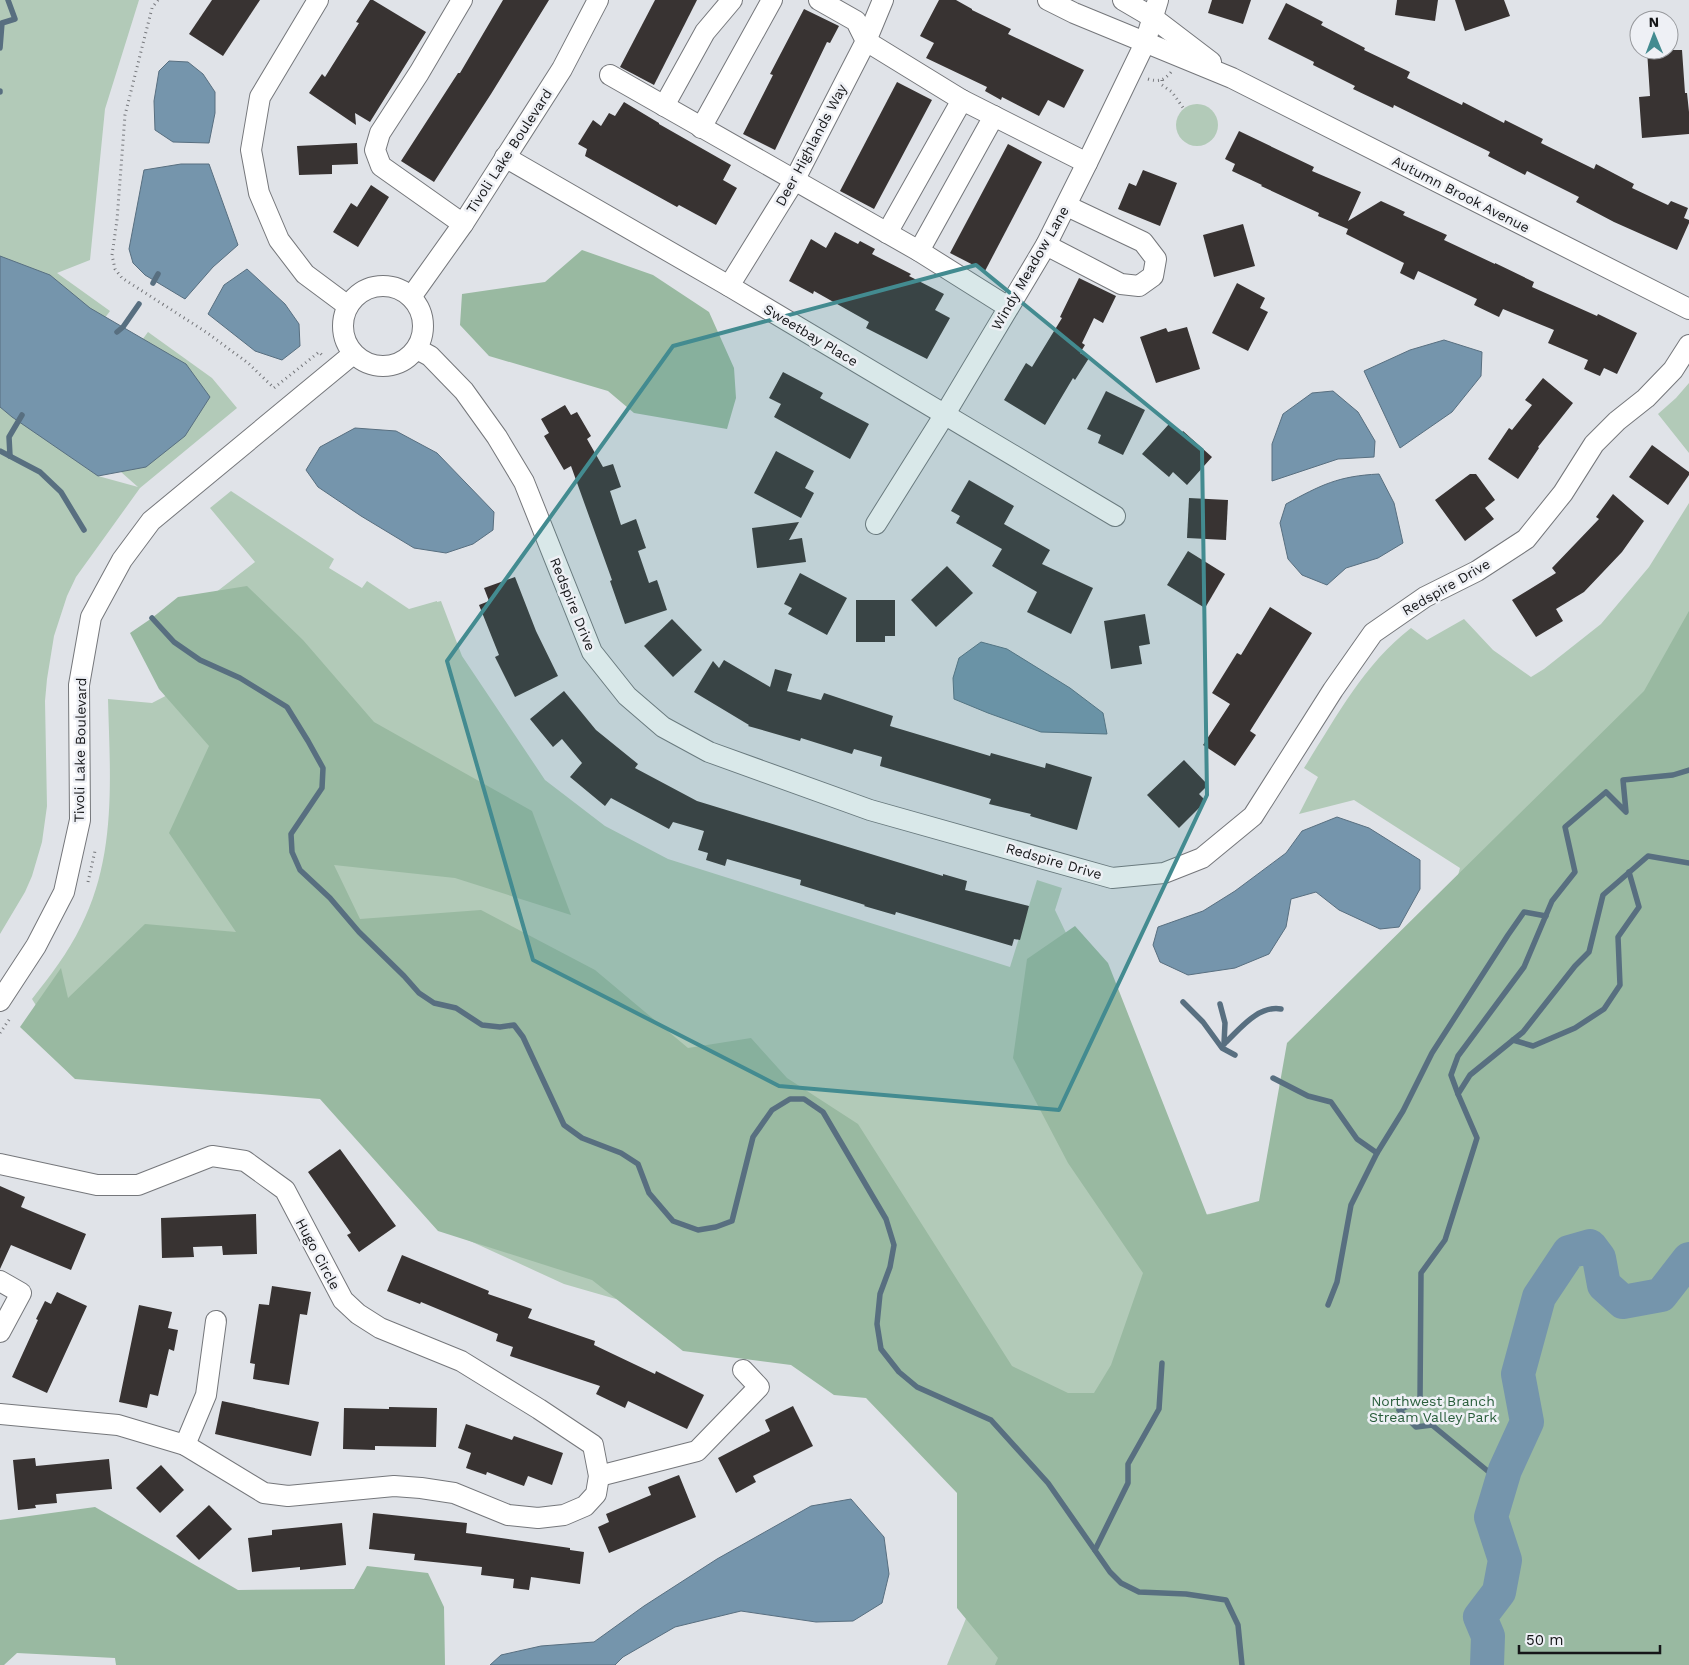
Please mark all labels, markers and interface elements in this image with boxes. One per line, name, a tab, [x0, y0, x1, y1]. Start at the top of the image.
north arrow	[1629, 10, 1679, 60]
text: N	[1648, 14, 1659, 30]
street label: Deer Highlands Way	[772, 81, 850, 209]
street label: Tivoli Lake Boulevard	[463, 86, 555, 216]
street label: Autumn Brook Avenue	[1390, 152, 1532, 236]
street label: Windy Meadow Lane	[988, 203, 1072, 333]
street label: Sweetbay Place	[761, 301, 861, 369]
street label: Redspire Drive	[547, 555, 599, 653]
street label: Redspire Drive	[1399, 555, 1493, 619]
street label: Tivoli Lake Boulevard	[71, 677, 89, 823]
street label: Redspire Drive	[1004, 840, 1104, 882]
street label: Hugo Circle	[293, 1216, 343, 1292]
park label: Northwest Branch Stream Valley Park	[1369, 1393, 1497, 1425]
scale bar	[1519, 1622, 1660, 1654]
text: 50 m	[1526, 1631, 1563, 1649]

